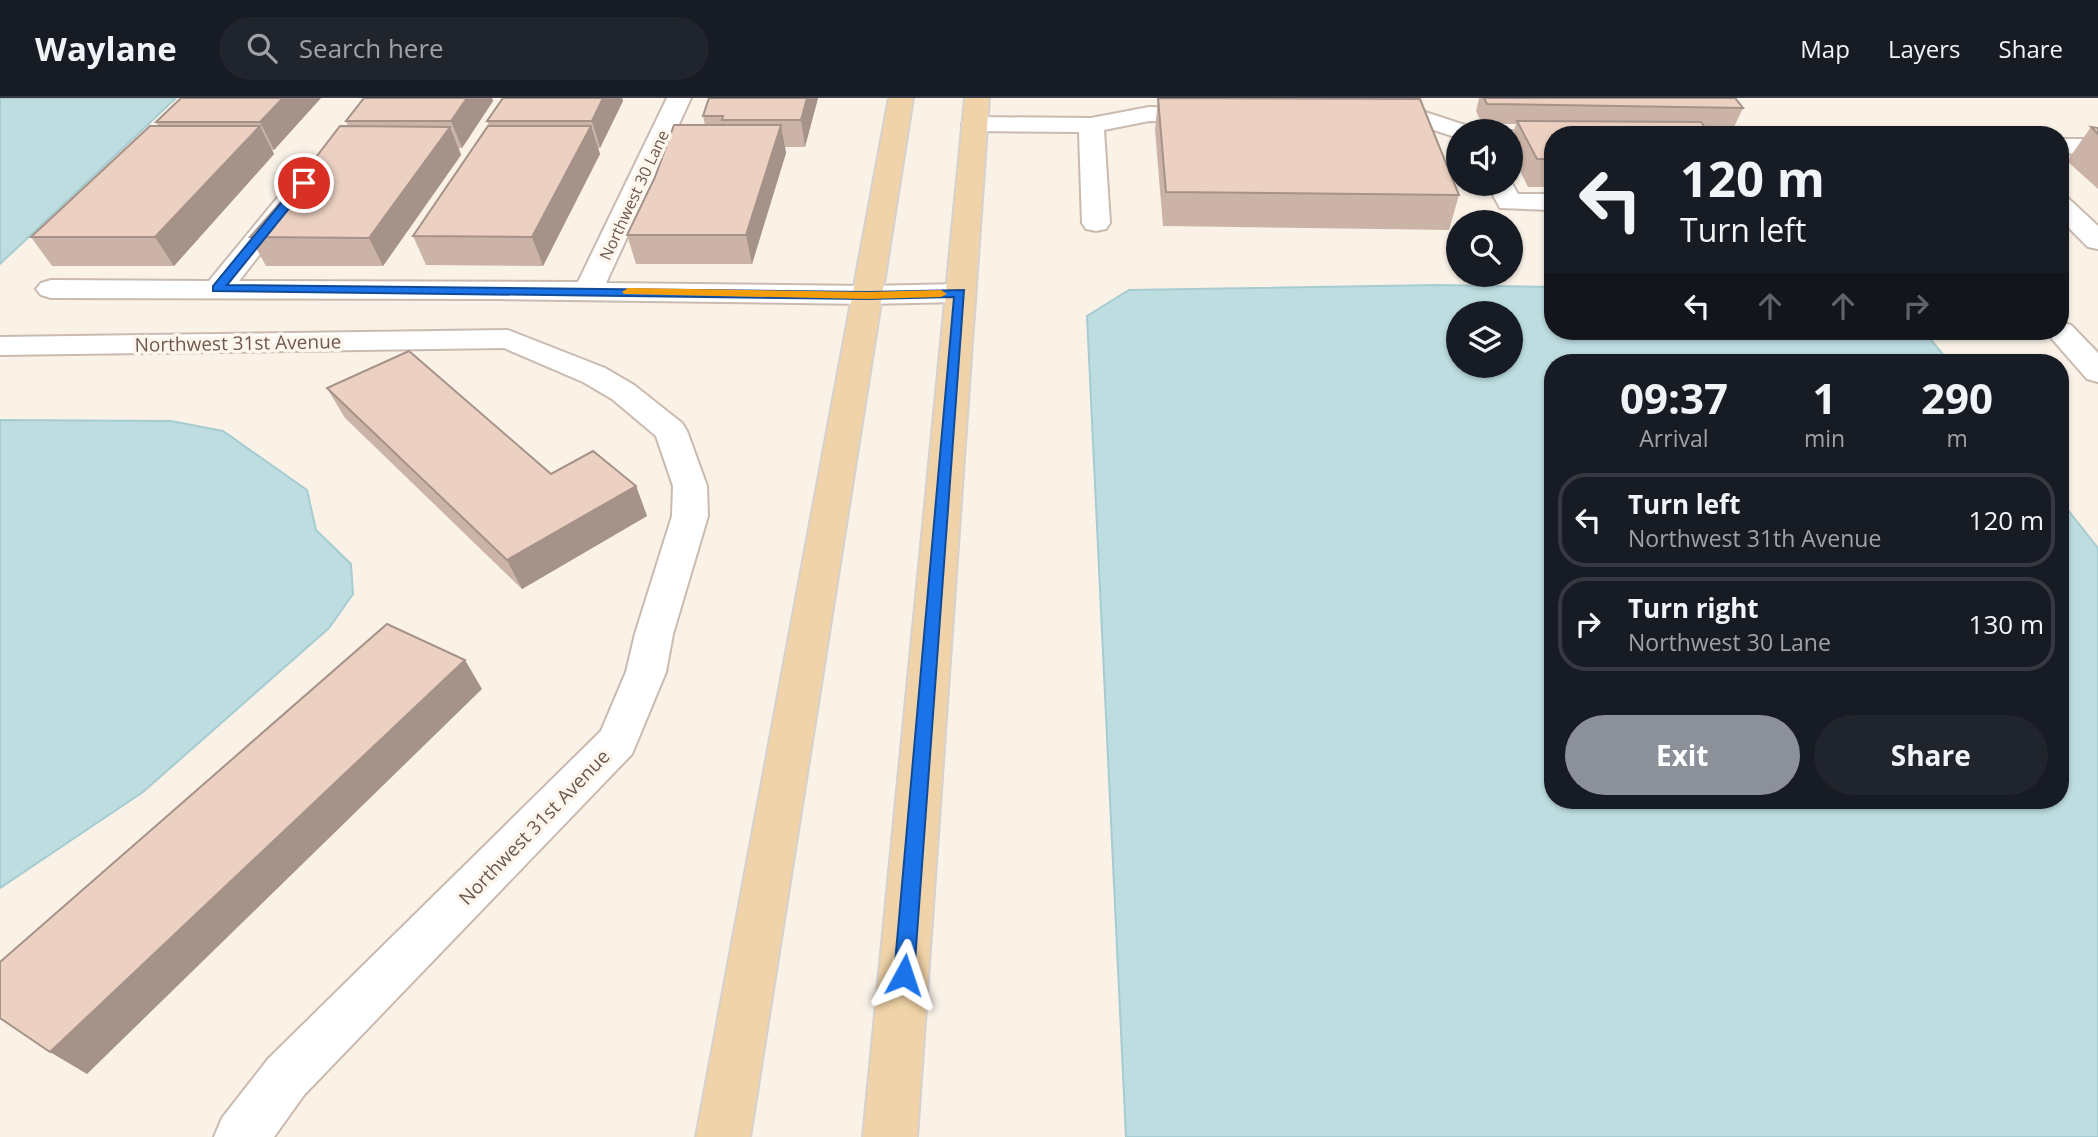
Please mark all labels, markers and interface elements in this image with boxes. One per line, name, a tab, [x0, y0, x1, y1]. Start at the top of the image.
search box	[219, 17, 709, 80]
text: Waylane	[35, 26, 177, 71]
icon: search	[243, 29, 281, 67]
text: Search here	[299, 30, 444, 66]
text: Map	[1800, 32, 1850, 65]
text: Layers	[1888, 32, 1961, 65]
text: Share	[1999, 32, 2063, 65]
map controls	[1446, 119, 1523, 378]
button: sound	[1446, 119, 1523, 196]
street label: Northwest 30 Lane	[594, 126, 674, 264]
text: 120 m	[1680, 145, 1825, 211]
pin	[274, 153, 334, 213]
icon: left	[1565, 154, 1656, 245]
icon: arrive	[285, 164, 323, 202]
text: Turn left	[1680, 208, 1806, 251]
button: search	[1446, 210, 1523, 287]
icon: left	[1678, 287, 1716, 325]
icon: ahead	[1751, 287, 1789, 325]
icon: ahead	[1824, 287, 1862, 325]
icon: right	[1897, 287, 1935, 325]
button: layers	[1446, 301, 1523, 378]
street label: Northwest 31st Avenue	[134, 328, 342, 358]
text: 09:37	[1620, 369, 1728, 426]
text: 1	[1812, 369, 1837, 426]
text: 290	[1921, 369, 1993, 426]
text: Arrival	[1639, 422, 1709, 454]
text: min	[1804, 422, 1845, 454]
text: m	[1946, 422, 1968, 454]
text: Turn left	[1628, 486, 1740, 522]
icon: left	[1569, 501, 1607, 539]
text: 120 m	[1969, 502, 2044, 538]
text: Northwest 31th Avenue	[1628, 522, 1881, 554]
text: Turn right	[1628, 590, 1759, 626]
icon: right	[1569, 605, 1607, 643]
text: 130 m	[1969, 606, 2044, 642]
text: Northwest 30 Lane	[1628, 626, 1831, 658]
button: Exit	[1565, 715, 1800, 795]
button: Share	[1814, 715, 2048, 795]
street label: Northwest 31st Avenue	[453, 744, 615, 910]
position arrow	[867, 938, 941, 1012]

